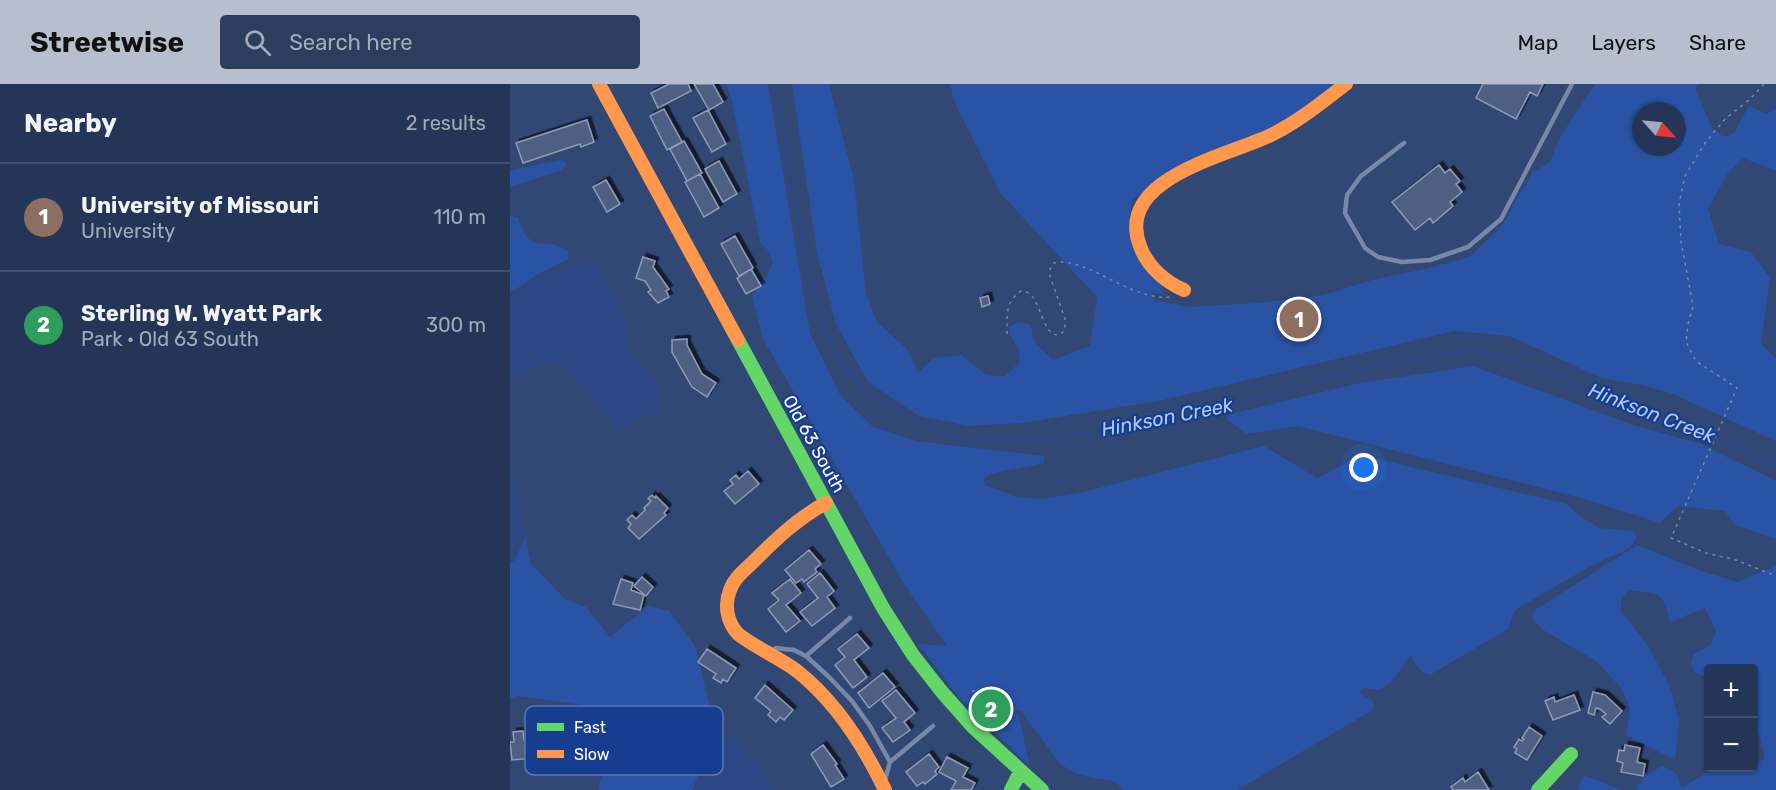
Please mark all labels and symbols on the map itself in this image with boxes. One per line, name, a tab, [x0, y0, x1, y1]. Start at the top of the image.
north arrow	[1632, 102, 1686, 156]
pin: 1	[1280, 296, 1318, 342]
water label: Hinkson Creek	[1585, 378, 1719, 448]
street label: Old 63 South	[778, 391, 850, 497]
water label: Hinkson Creek	[1099, 392, 1236, 442]
your location	[1349, 453, 1378, 482]
pin: 2	[972, 686, 1010, 732]
legend	[525, 706, 723, 775]
text: Fast	[574, 718, 606, 737]
text: Slow	[574, 745, 610, 764]

